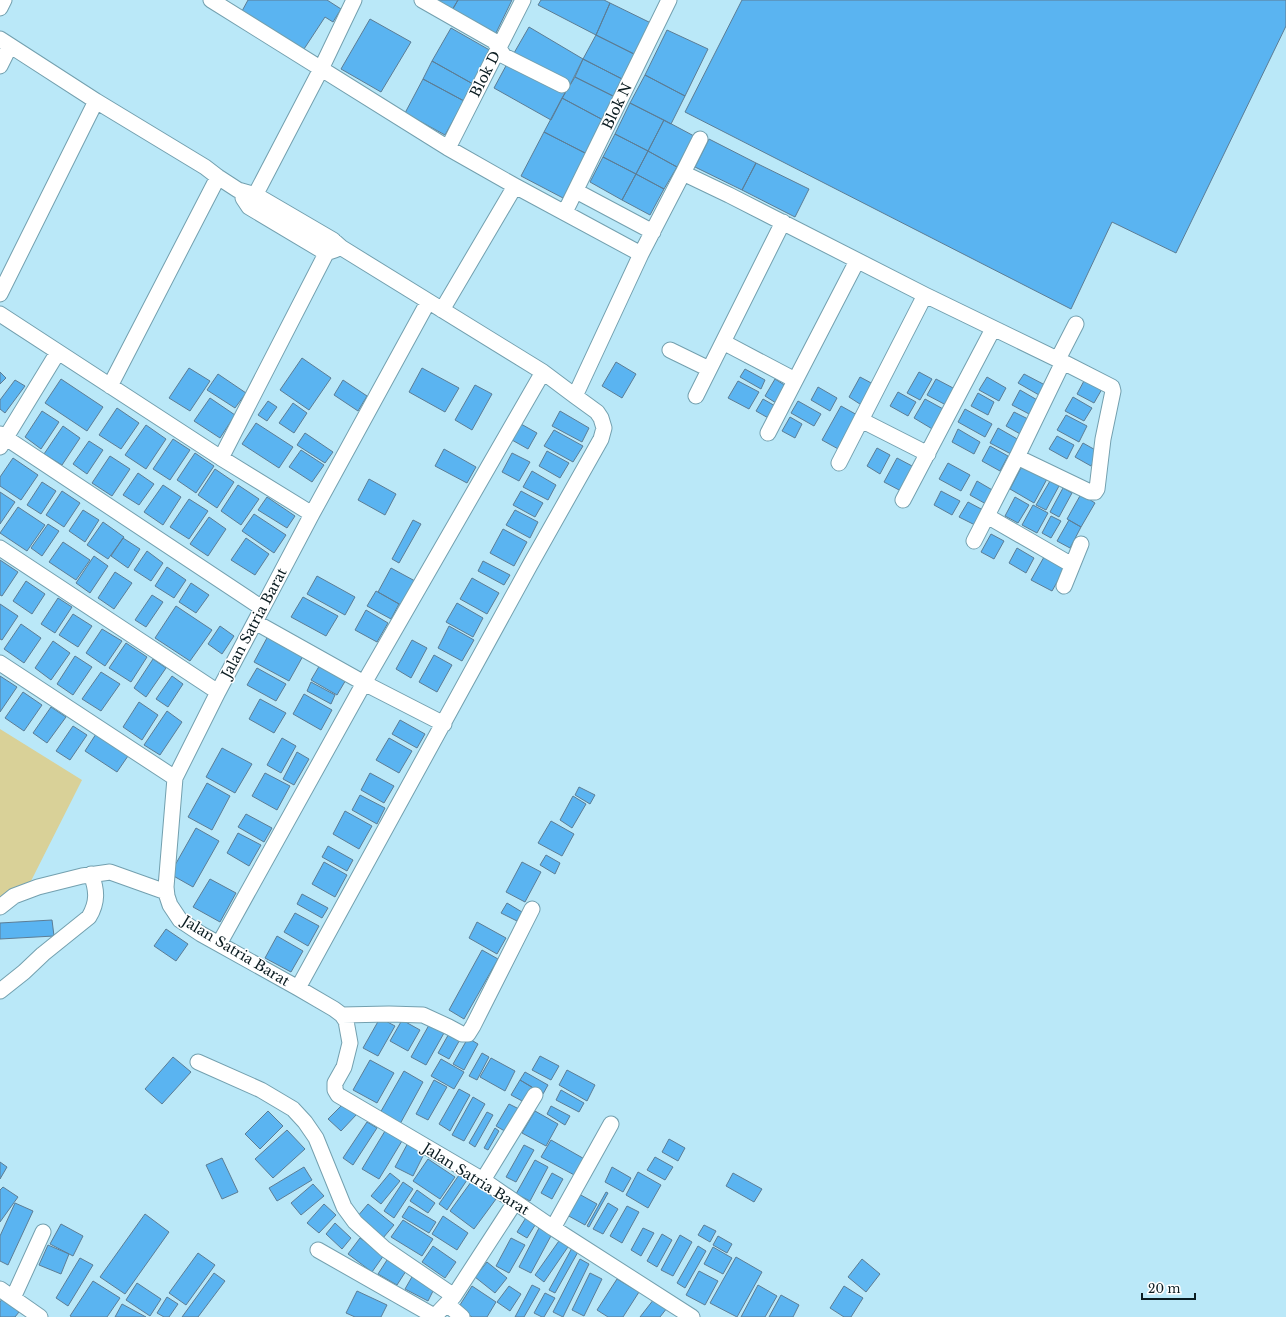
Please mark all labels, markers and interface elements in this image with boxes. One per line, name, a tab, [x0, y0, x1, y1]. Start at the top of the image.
street label: Blok D	[466, 48, 504, 100]
street label: Blok N	[598, 79, 636, 132]
street label: Jalan Satria Barat	[216, 564, 291, 683]
street label: Jalan Satria Barat	[177, 911, 294, 991]
street label: Jalan Satria Barat	[418, 1138, 533, 1219]
scale bar	[1142, 1275, 1195, 1301]
text: 20 m	[1148, 1281, 1180, 1296]

